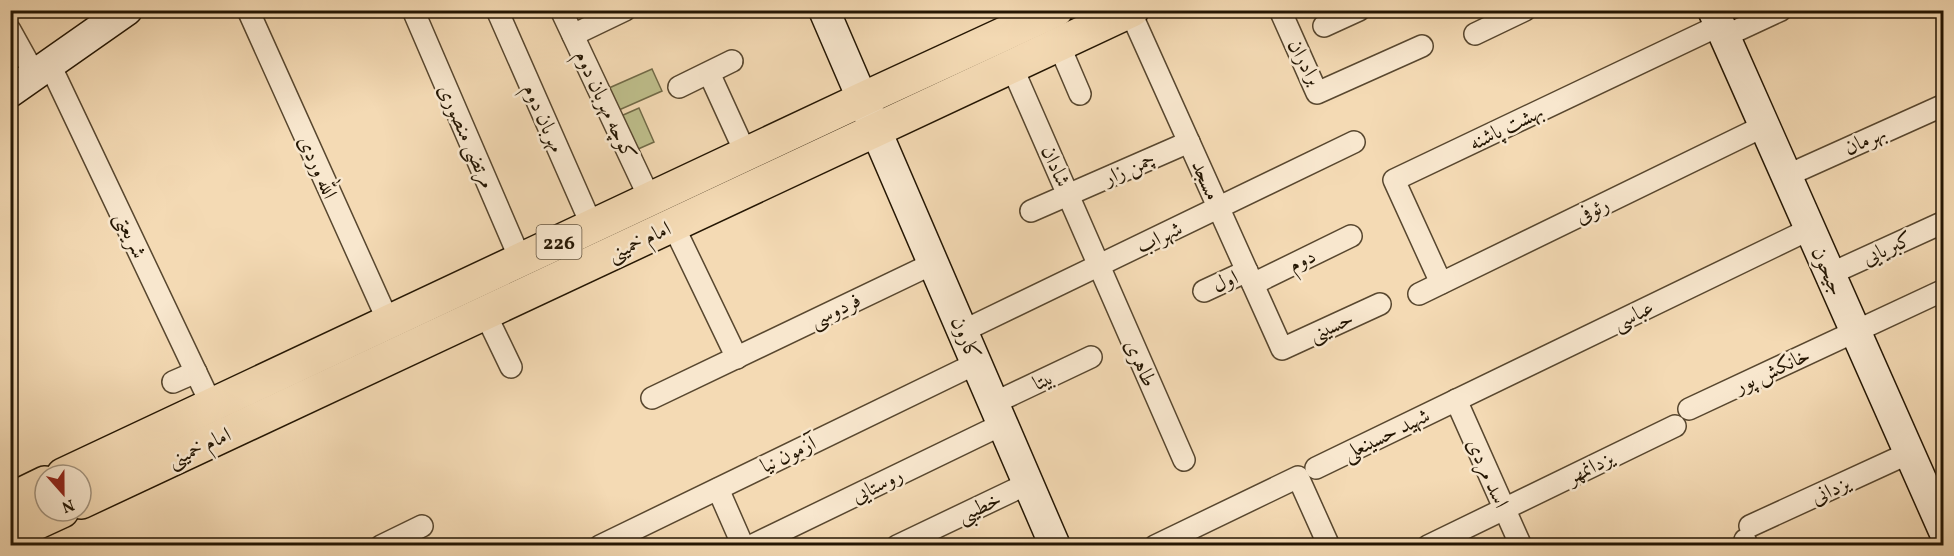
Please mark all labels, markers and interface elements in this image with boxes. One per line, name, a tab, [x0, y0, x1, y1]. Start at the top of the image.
street label: برادران	[1279, 34, 1328, 91]
street label: کوچه مهربان دوم	[565, 46, 643, 166]
street label: مرتضی منصوری	[430, 80, 502, 193]
street label: مهربان دوم	[513, 80, 571, 158]
street label: بهشت پاشنه	[1465, 98, 1549, 159]
street label: بهرمان	[1840, 119, 1891, 163]
street label: الله وردی	[290, 130, 347, 204]
street label: شادان	[1033, 141, 1077, 192]
street label: چمن زار	[1097, 145, 1160, 194]
street label: مسجد	[1183, 156, 1226, 205]
street label: رئوفی	[1571, 191, 1615, 232]
street label: شریعتی	[106, 208, 153, 264]
street label: امام خمینی	[603, 215, 677, 271]
street label: شهراب	[1132, 215, 1188, 262]
road number: 226	[536, 225, 582, 259]
street label: کبریایی	[1858, 225, 1917, 274]
street label: دوم	[1284, 242, 1322, 282]
street label: جیحون	[1803, 242, 1850, 301]
street label: اول	[1208, 264, 1243, 301]
street label: فردوسی	[805, 287, 866, 336]
street label: عباسی	[1608, 294, 1659, 339]
street label: حسینی	[1305, 305, 1359, 350]
street label: کارون	[942, 312, 987, 365]
street label: طاهری	[1116, 335, 1163, 392]
street label: خانکش پور	[1728, 341, 1815, 402]
street label: بیتا	[1028, 364, 1059, 399]
street label: شهید حسینعلی	[1338, 402, 1435, 469]
street label: امام خمینی	[163, 421, 237, 477]
street label: آزمون نیا	[756, 428, 824, 481]
street label: اسد مردی	[1458, 434, 1515, 513]
street label: یزدانمهر	[1561, 444, 1621, 493]
street label: روستایی	[847, 461, 908, 511]
north arrow	[33, 463, 93, 523]
street label: یزدانی	[1807, 469, 1857, 513]
street label: خطیبی	[953, 486, 1007, 532]
text: N	[58, 493, 77, 518]

